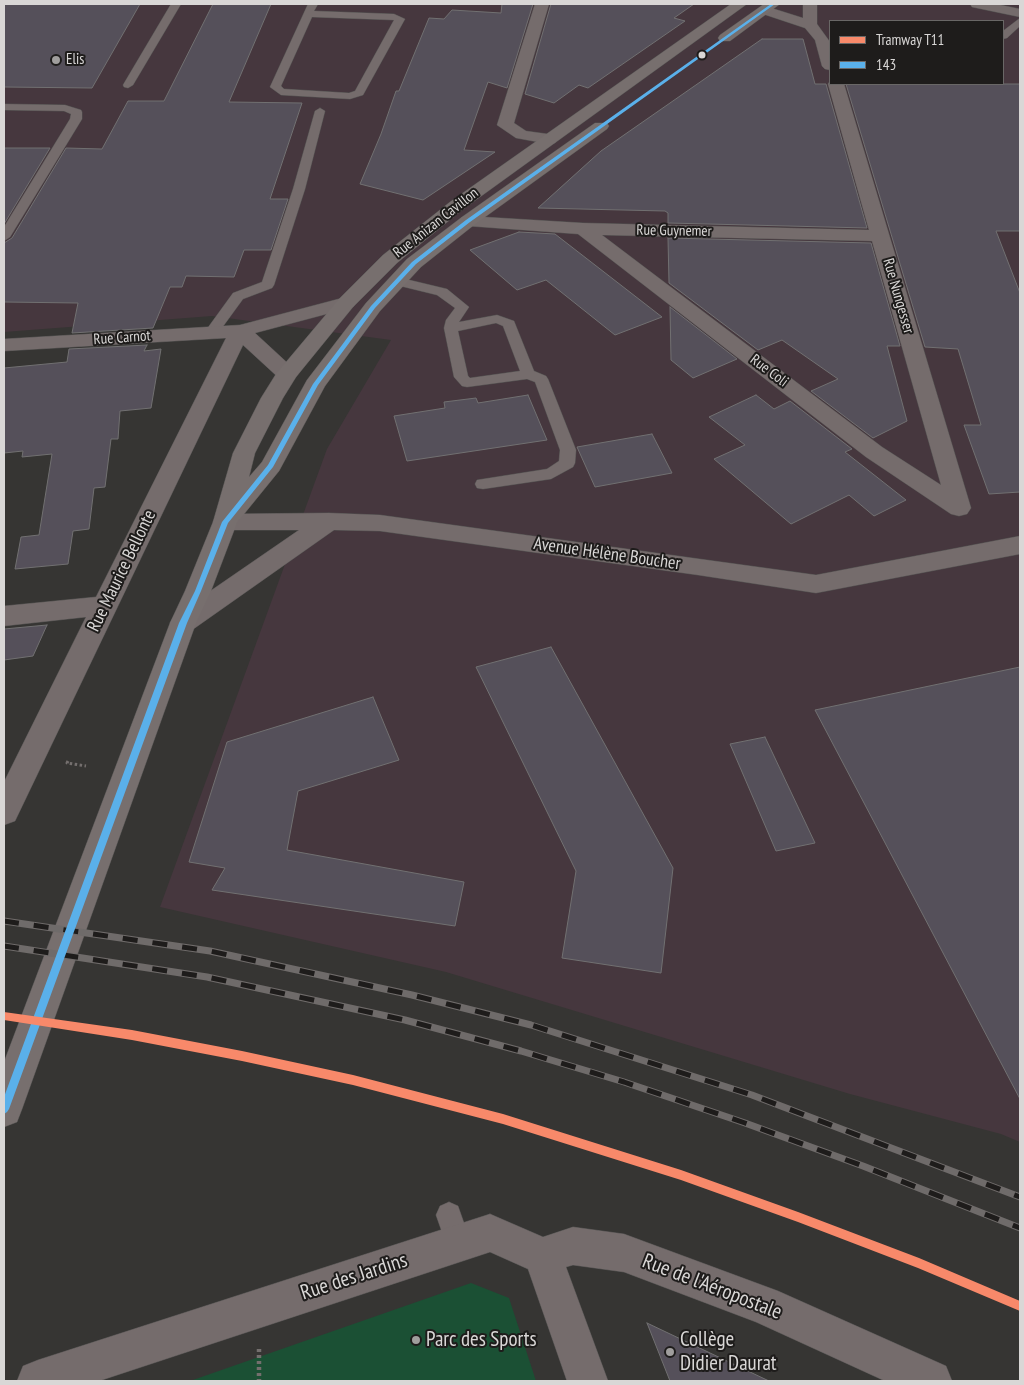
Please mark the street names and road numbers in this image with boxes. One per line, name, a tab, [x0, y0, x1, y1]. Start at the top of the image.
street label: Rue Anizan Cavillon	[390, 184, 482, 262]
street label: Rue Guynemer	[636, 221, 712, 241]
street label: Rue Nungesser	[879, 256, 917, 336]
street label: Rue Carnot	[93, 327, 151, 349]
street label: Rue Coli	[747, 351, 791, 391]
street label: Rue Maurice Bellonte	[83, 507, 161, 635]
street label: Avenue Hélène Boucher	[532, 533, 682, 575]
street label: Rue des Jardins	[297, 1248, 411, 1306]
street label: Rue de l'Aéropostale	[639, 1249, 785, 1325]

